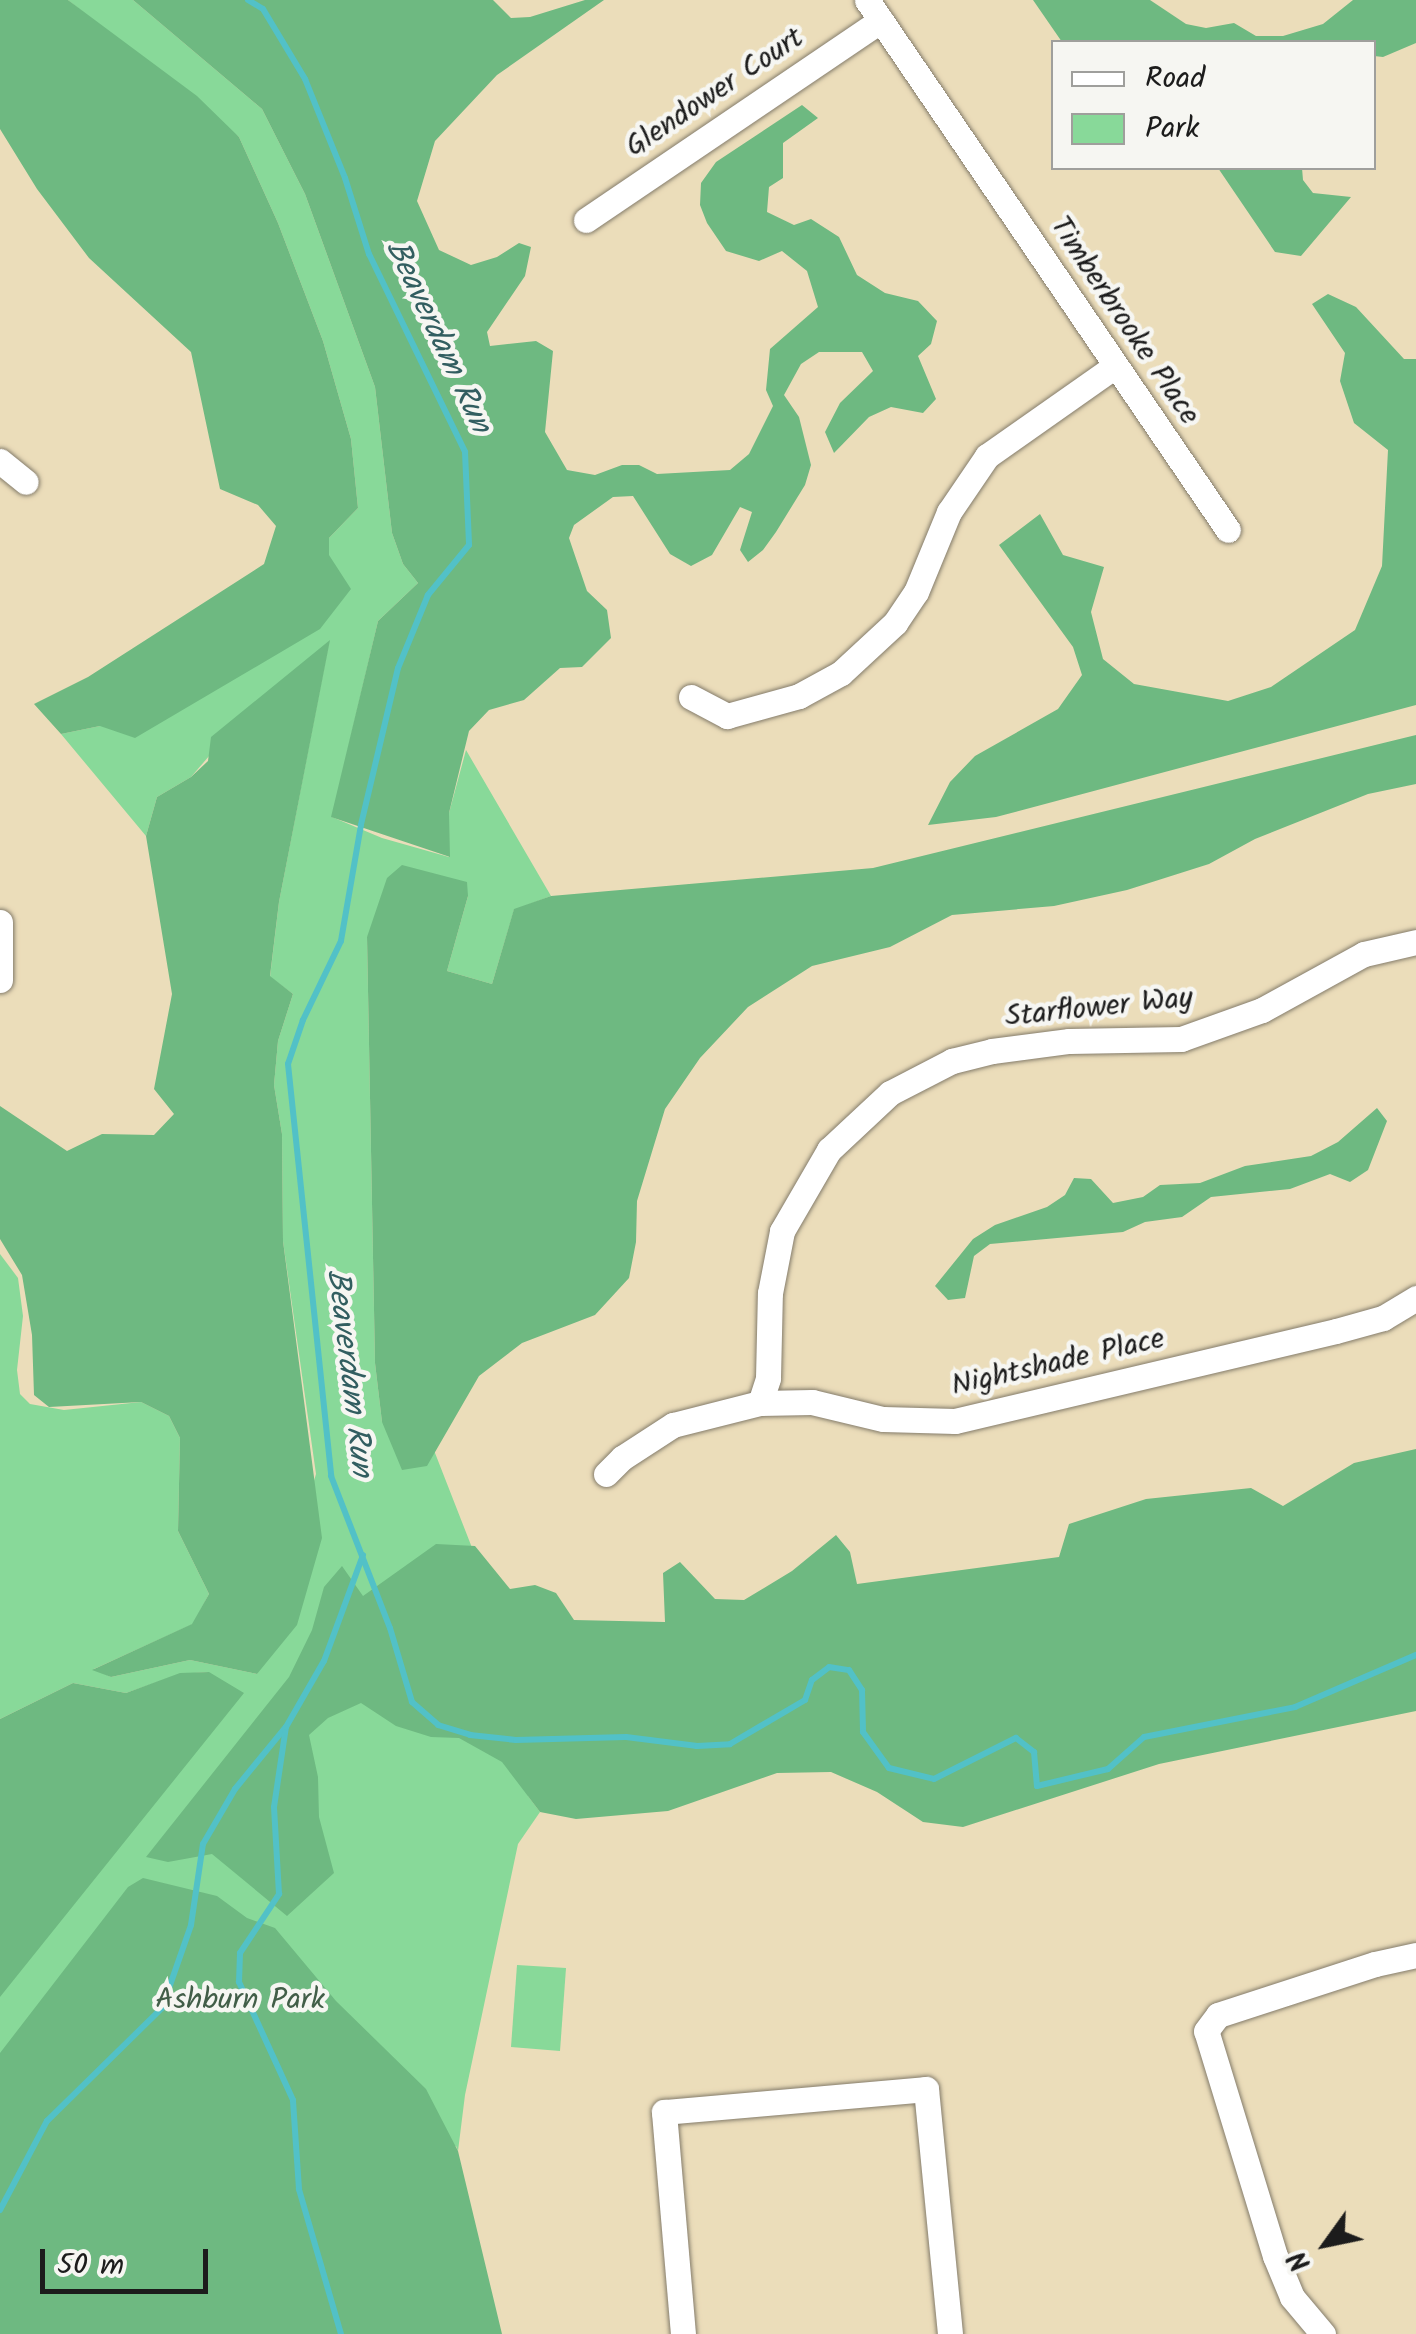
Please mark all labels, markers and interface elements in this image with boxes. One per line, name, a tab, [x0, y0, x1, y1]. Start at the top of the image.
street label: Glendower Court	[619, 20, 811, 166]
legend	[1051, 40, 1376, 170]
text: Road	[1145, 55, 1205, 103]
text: Park	[1145, 105, 1199, 153]
street label: Timberbrooke Place	[1041, 210, 1207, 432]
water label: Beaverdam Run	[375, 234, 499, 440]
street label: Starflower Way	[1003, 980, 1195, 1036]
water label: Beaverdam Run	[316, 1267, 380, 1479]
street label: Nightshade Place	[948, 1321, 1168, 1405]
park label: Ashburn Park	[155, 1982, 325, 2018]
north arrow	[1276, 2194, 1376, 2294]
scale bar	[45, 2229, 212, 2291]
text: N	[1277, 2241, 1324, 2280]
text: 50 m	[57, 2242, 124, 2290]

